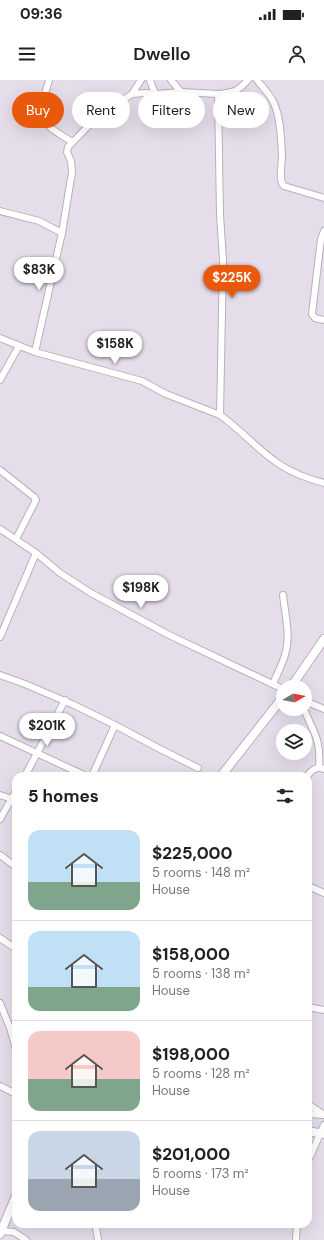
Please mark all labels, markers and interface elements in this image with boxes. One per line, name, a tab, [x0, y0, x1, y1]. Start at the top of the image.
text: 09:36	[20, 4, 62, 24]
text: Dwello	[133, 42, 191, 66]
icon: menu	[16, 43, 38, 65]
icon: person	[286, 43, 308, 65]
chip: Buy	[12, 92, 64, 128]
chip: Rent	[72, 92, 130, 128]
chip: Filters	[138, 92, 205, 128]
chip: New	[213, 92, 269, 128]
pin: $83K	[15, 257, 63, 291]
text: $83K	[23, 261, 55, 278]
pin: $225K	[204, 265, 260, 299]
text: $225K	[212, 269, 252, 286]
pin: $158K	[87, 331, 143, 365]
text: $158K	[96, 335, 134, 352]
pin: $198K	[113, 575, 169, 609]
text: $198K	[122, 579, 160, 596]
north arrow	[276, 680, 312, 716]
map controls	[276, 680, 312, 760]
pin: $201K	[19, 713, 75, 747]
text: $201K	[28, 717, 66, 734]
button: layers	[276, 724, 312, 760]
text: 5 homes	[28, 785, 99, 807]
icon: filters	[274, 785, 296, 807]
text: $225,000	[152, 842, 233, 864]
icon: home	[60, 846, 108, 894]
text: 5 rooms · 148 m²	[152, 864, 250, 881]
text: House	[152, 881, 190, 898]
text: $158,000	[152, 943, 230, 965]
icon: home	[60, 947, 108, 995]
text: 5 rooms · 138 m²	[152, 965, 250, 982]
text: House	[152, 982, 190, 999]
text: $198,000	[152, 1043, 230, 1065]
icon: home	[60, 1047, 108, 1095]
text: 5 rooms · 128 m²	[152, 1065, 250, 1082]
text: House	[152, 1082, 190, 1099]
text: $201,000	[152, 1143, 230, 1165]
icon: home	[60, 1147, 108, 1195]
text: 5 rooms · 173 m²	[152, 1165, 249, 1182]
text: House	[152, 1182, 190, 1199]

